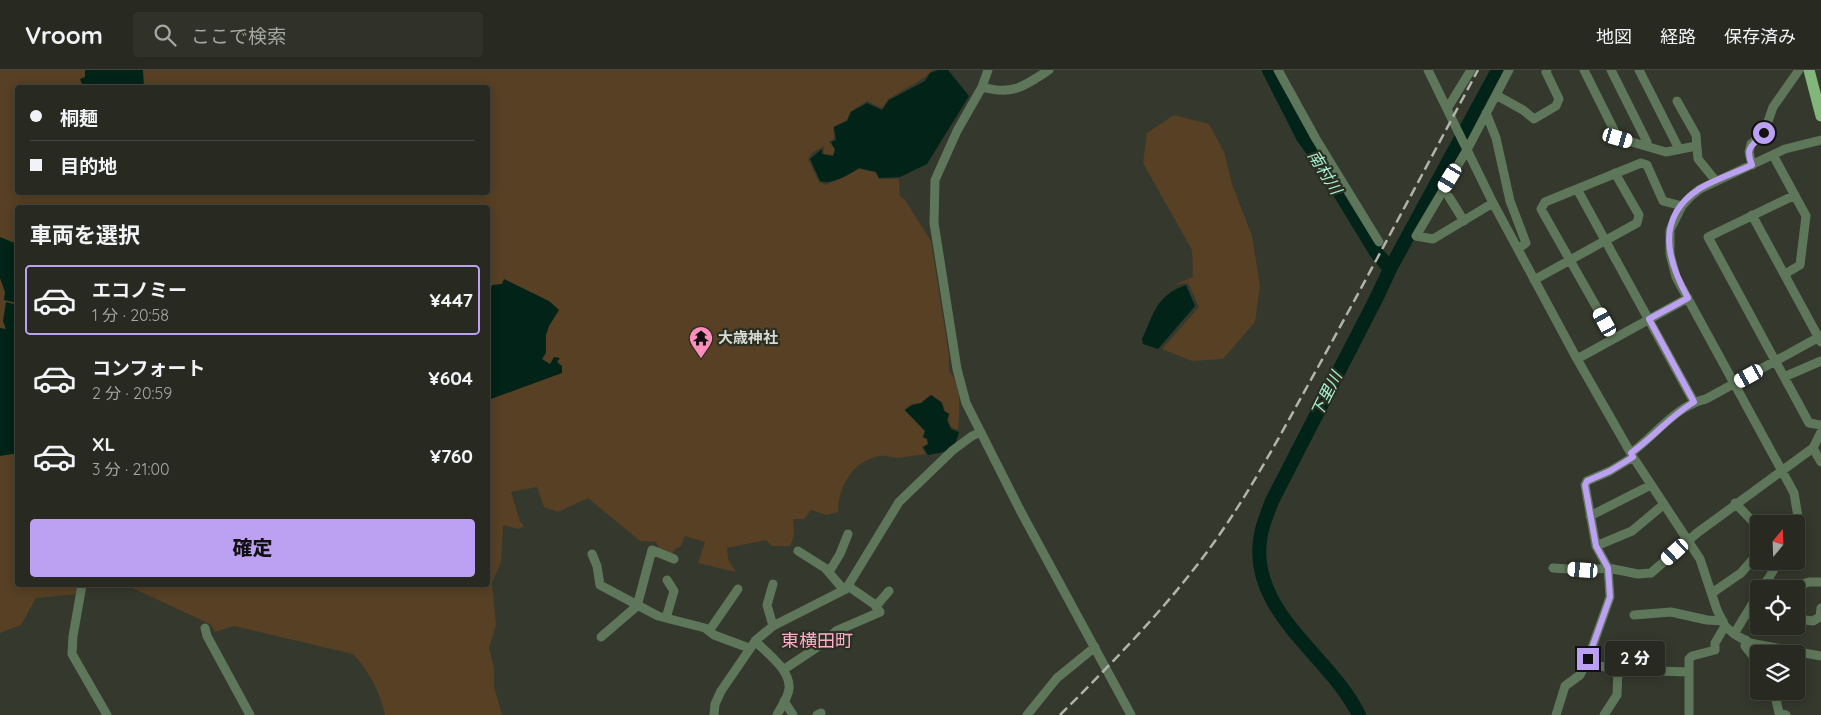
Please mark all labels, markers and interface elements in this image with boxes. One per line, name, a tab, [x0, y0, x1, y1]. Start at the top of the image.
search box	[133, 12, 483, 57]
text: Vroom	[25, 20, 103, 50]
icon: search	[151, 21, 179, 49]
text: ここで検索	[191, 24, 286, 48]
text: 地図	[1596, 25, 1632, 48]
text: 経路	[1660, 25, 1696, 48]
text: 保存済み	[1724, 25, 1796, 48]
text: 桐麺	[60, 106, 98, 130]
route start	[1753, 122, 1775, 144]
car	[1601, 127, 1634, 149]
water label: 南村川	[1304, 146, 1347, 199]
text: 目的地	[60, 154, 117, 178]
car	[1435, 161, 1464, 195]
text: 車両を選択	[30, 221, 140, 249]
icon: car	[32, 278, 77, 323]
text: エコノミー	[92, 278, 187, 302]
text: ¥447	[429, 288, 473, 312]
text: 1 分 · 20:58	[92, 305, 169, 325]
car	[1591, 305, 1618, 339]
temple icon: 大歳神社	[688, 325, 714, 359]
place label: 大歳神社	[718, 328, 778, 347]
icon: car	[32, 356, 77, 401]
text: コンフォート	[92, 356, 205, 380]
car	[1732, 362, 1765, 390]
text: ¥604	[428, 366, 473, 390]
water label: 下里川	[1306, 366, 1347, 420]
text: 2 分 · 20:59	[92, 383, 172, 403]
text: XL	[92, 432, 115, 456]
icon: car	[32, 434, 77, 479]
text: ¥760	[430, 444, 473, 468]
text: 3 分 · 21:00	[92, 459, 169, 479]
north arrow	[1750, 515, 1805, 570]
map controls	[1750, 515, 1805, 700]
button: 確定	[30, 519, 475, 577]
car	[1658, 536, 1691, 568]
car	[1567, 561, 1598, 579]
button: locate	[1750, 580, 1805, 635]
district label: 東横田町	[781, 629, 853, 652]
callout: 2 分	[1606, 642, 1666, 676]
button: layers	[1750, 645, 1805, 700]
route end	[1577, 648, 1599, 670]
text: 2 分	[1620, 648, 1650, 668]

